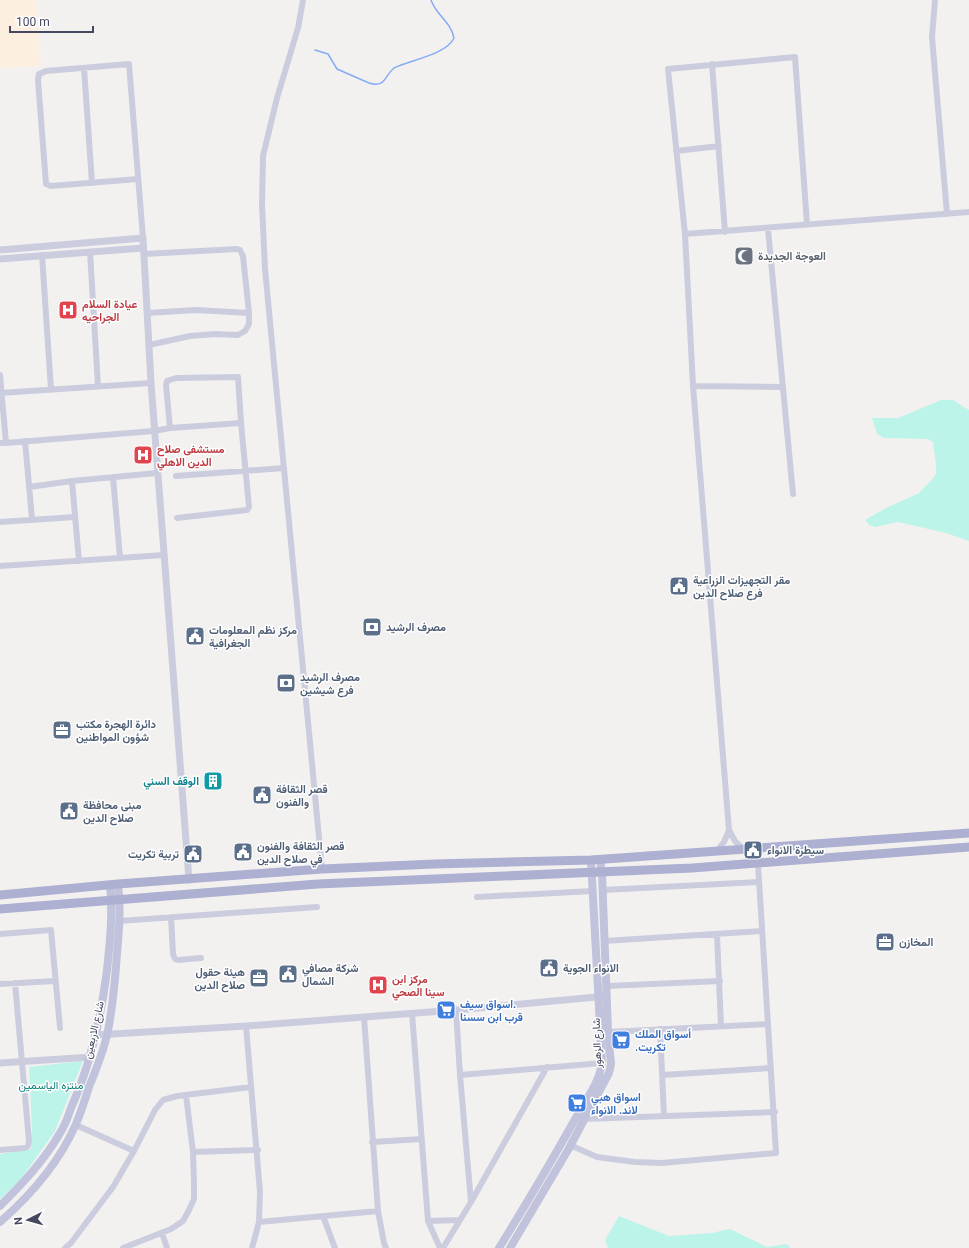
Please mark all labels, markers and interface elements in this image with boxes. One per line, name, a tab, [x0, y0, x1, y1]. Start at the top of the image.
scale bar	[10, 8, 93, 34]
text: 100 m	[16, 15, 50, 29]
mosque icon: العوجة الجديدة	[733, 245, 755, 267]
place label: العوجة الجديدة	[758, 250, 826, 263]
place label: عيادة السلام الجراحيه	[82, 298, 138, 324]
hospital icon: عيادة السلام الجراحيه	[57, 299, 79, 321]
place label: مستشفى صلاح الدين الاهلي	[157, 443, 225, 471]
hospital icon: مستشفى صلاح الدين الاهلي	[132, 444, 154, 466]
place label: مقر التجهيزات الزراعية فرع صلاح الدين	[693, 574, 790, 601]
public building icon: مقر التجهيزات الزراعية فرع صلاح الدين	[668, 575, 690, 597]
bank icon: مصرف الرشيد	[361, 616, 383, 638]
place label: مصرف الرشيد	[386, 621, 446, 634]
place label: مركز نظم المعلومات الجغرافية	[209, 624, 297, 650]
public building icon: مركز نظم المعلومات الجغرافية	[184, 625, 206, 647]
place label: مصرف الرشيد فرع شيشين	[300, 671, 360, 698]
bank icon: مصرف الرشيد فرع شيشين	[275, 672, 297, 694]
place label: دائرة الهجرة مكتب شؤون المواطنين	[76, 718, 156, 744]
office icon: دائرة الهجرة مكتب شؤون المواطنين	[51, 719, 73, 741]
building icon: الوقف السني	[202, 770, 224, 792]
place label: الوقف السني	[143, 775, 199, 790]
place label: قصر الثقافة والفنون	[276, 783, 328, 809]
public building icon: قصر الثقافة والفنون	[251, 784, 273, 806]
place label: مبنى محافظة صلاح الدين	[83, 799, 141, 826]
public building icon: مبنى محافظة صلاح الدين	[58, 800, 80, 822]
public building icon: سيطرة الانواء	[742, 839, 764, 861]
place label: قصر الثقافة والفنون في صلاح الدين	[257, 840, 344, 868]
public building icon: قصر الثقافة والفنون في صلاح الدين	[232, 841, 254, 863]
public building icon: تربية تكريت	[182, 843, 204, 865]
place label: سيطرة الانواء	[767, 844, 824, 857]
place label: تربية تكريت	[128, 848, 180, 861]
office icon: المخازن	[874, 931, 896, 953]
place label: المخازن	[899, 936, 933, 949]
public building icon: الانواء الجوية	[538, 957, 560, 979]
place label: شركة مصافي الشمال	[302, 962, 359, 988]
place label: الانواء الجوية	[563, 962, 619, 975]
public building icon: شركة مصافي الشمال	[277, 963, 299, 985]
place label: هيئة حقول صلاح الدين	[195, 966, 245, 993]
office icon: هيئة حقول صلاح الدين	[248, 967, 270, 989]
place label: مركز ابن سينا الصحي	[392, 973, 445, 1001]
hospital icon: مركز ابن سينا الصحي	[367, 974, 389, 996]
place label: اسواق سيف. قرب ابن سسنا	[460, 998, 523, 1024]
street label: شارع الاربعين	[81, 999, 108, 1060]
supermarket icon: اسواق سيف. قرب ابن سسنا	[435, 999, 457, 1021]
street label: شارع الزهور	[590, 1017, 605, 1069]
place label: أسواق الملك .تكريت	[635, 1028, 691, 1054]
supermarket icon: أسواق الملك .تكريت	[610, 1029, 632, 1051]
park label: منتزه الياسمين	[19, 1079, 84, 1092]
place label: اسواق هبي لاند. الانواء	[591, 1091, 641, 1117]
supermarket icon: اسواق هبي لاند. الانواء	[566, 1092, 588, 1114]
north arrow	[8, 1200, 48, 1240]
text: N	[12, 1216, 25, 1226]

